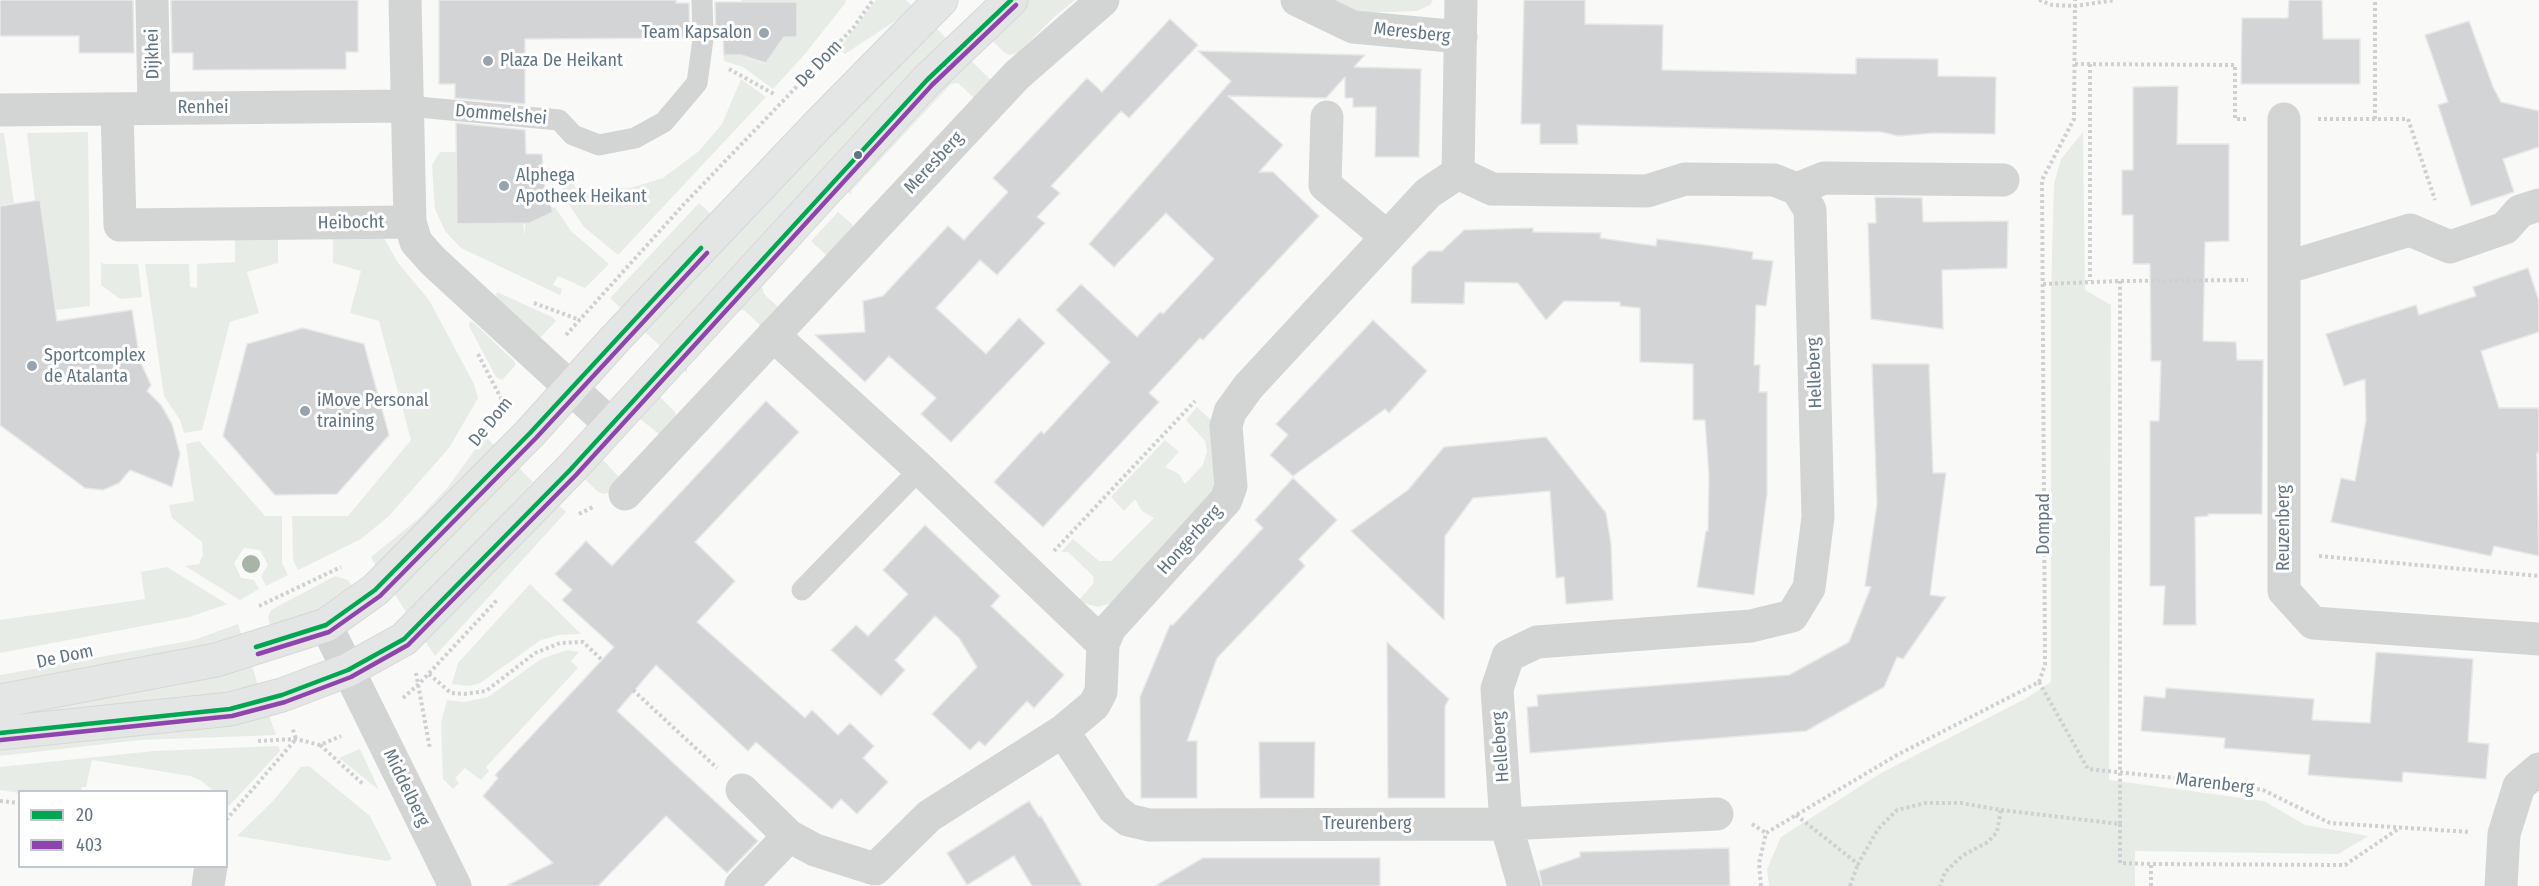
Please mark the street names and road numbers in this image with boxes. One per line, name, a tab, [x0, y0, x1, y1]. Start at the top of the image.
street label: Meresberg	[1373, 18, 1451, 48]
street label: Dijkhei	[142, 28, 164, 80]
street label: De Dom	[791, 36, 847, 92]
street label: Renhei	[178, 97, 228, 119]
street label: Dommelshei	[454, 100, 548, 130]
street label: Meresberg	[900, 127, 968, 199]
street label: Heibocht	[318, 212, 384, 234]
street label: Helleberg	[1803, 337, 1827, 409]
street label: De Dom	[465, 393, 517, 451]
street label: Reuzenberg	[2273, 485, 2295, 571]
street label: Dompad	[2033, 493, 2055, 555]
street label: Hongerberg	[1153, 501, 1227, 579]
street label: De Dom	[35, 640, 95, 674]
street label: Helleberg	[1488, 711, 1514, 783]
street label: Middelberg	[378, 746, 434, 830]
street label: Marenberg	[2175, 768, 2255, 800]
street label: Treurenberg	[1323, 813, 1411, 835]

